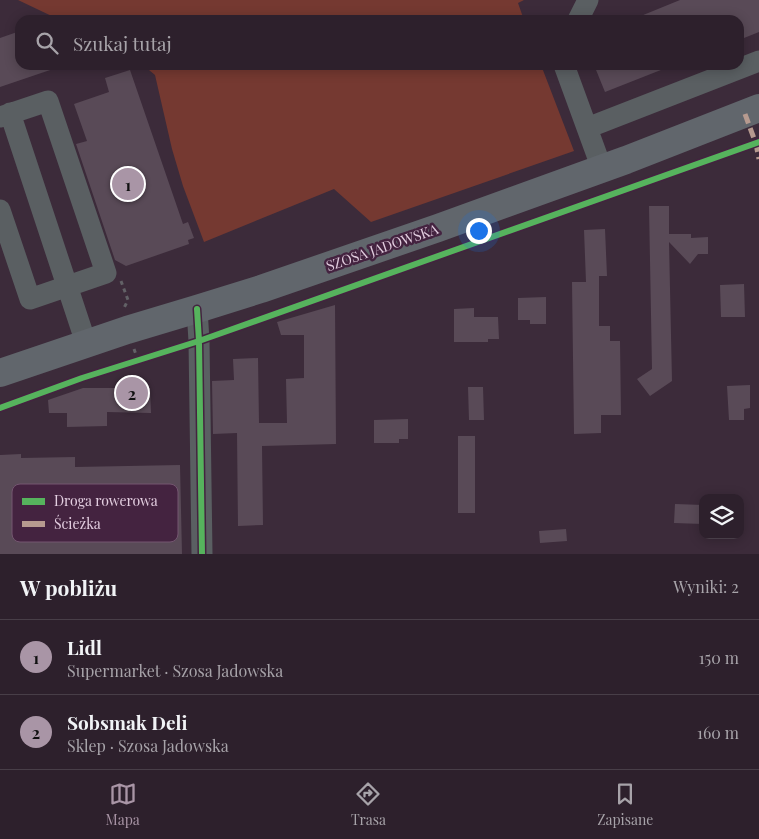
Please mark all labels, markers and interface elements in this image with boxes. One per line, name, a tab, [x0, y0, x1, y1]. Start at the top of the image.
search box	[15, 15, 744, 70]
icon: search	[33, 29, 61, 57]
text: Szukaj tutaj	[73, 30, 172, 56]
pin: 1	[112, 165, 144, 203]
your location	[466, 218, 492, 244]
street label: SZOSA JADOWSKA	[323, 219, 441, 275]
pin: 2	[116, 374, 148, 412]
legend	[12, 484, 178, 542]
text: Droga rowerowa	[54, 491, 158, 510]
map controls	[699, 494, 744, 539]
button: layers	[699, 494, 744, 539]
text: Ścieżka	[54, 514, 101, 533]
text: W pobliżu	[20, 573, 117, 601]
text: Wyniki: 2	[673, 576, 739, 597]
text: Lidl	[67, 634, 102, 660]
text: 1	[33, 647, 39, 668]
text: 150 m	[699, 647, 739, 668]
text: Supermarket · Szosa Jadowska	[67, 660, 283, 681]
text: Sobsmak Deli	[67, 709, 187, 735]
text: 2	[32, 722, 40, 743]
text: 160 m	[697, 722, 739, 743]
text: Sklep · Szosa Jadowska	[67, 735, 229, 756]
tab: Mapa	[106, 780, 140, 829]
tab: Trasa	[351, 780, 386, 829]
tab: Zapisane	[597, 780, 653, 829]

